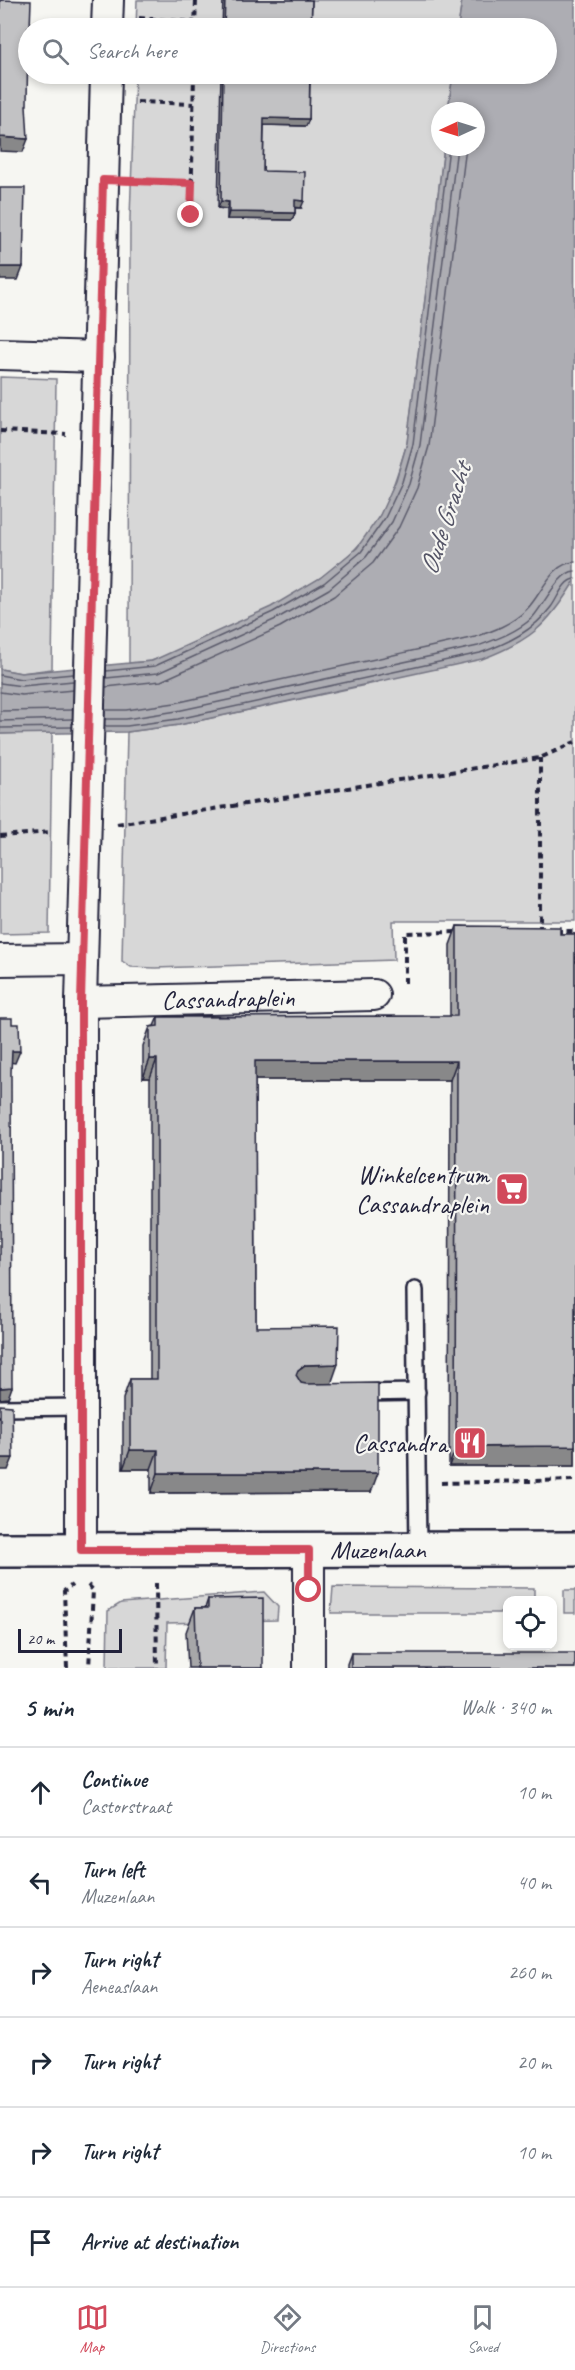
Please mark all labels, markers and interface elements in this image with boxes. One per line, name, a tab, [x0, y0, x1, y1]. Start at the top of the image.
search box	[18, 18, 557, 84]
icon: search	[39, 35, 72, 68]
text: Search here	[87, 37, 177, 65]
north arrow	[431, 102, 485, 156]
route end	[177, 201, 203, 227]
water label: Oude Gracht	[411, 454, 480, 579]
street label: Cassandraplein	[161, 980, 295, 1017]
place label: Winkelcentrum Cassandraplein	[356, 1158, 491, 1221]
supermarket icon: Winkelcentrum Cassandraplein	[494, 1171, 530, 1207]
restaurant icon: Cassandra	[452, 1425, 488, 1461]
place label: Cassandra	[353, 1427, 449, 1460]
street label: Muzenlaan	[330, 1533, 427, 1566]
route start	[295, 1576, 321, 1602]
map controls	[503, 1596, 557, 1650]
button: locate	[503, 1596, 557, 1650]
scale bar	[18, 1626, 122, 1654]
text: 20 m	[27, 1629, 54, 1649]
text: 5 min	[24, 1691, 73, 1724]
text: Walk · 340 m	[461, 1695, 551, 1720]
text: Continue	[81, 1766, 147, 1794]
icon: ahead	[24, 1776, 57, 1809]
text: 10 m	[517, 1780, 551, 1805]
text: Castorstraat	[81, 1794, 171, 1819]
text: Turn left	[81, 1856, 145, 1884]
icon: left	[24, 1866, 57, 1899]
text: 40 m	[517, 1870, 551, 1895]
text: Muzenlaan	[81, 1884, 154, 1909]
text: Turn right	[81, 1946, 158, 1974]
icon: right	[24, 1956, 57, 1989]
text: 260 m	[508, 1960, 551, 1985]
text: Aeneaslaan	[81, 1974, 157, 1999]
icon: right	[24, 2046, 57, 2079]
text: Turn right	[81, 2048, 158, 2076]
text: 20 m	[517, 2050, 551, 2075]
icon: right	[24, 2136, 57, 2169]
text: Turn right	[81, 2138, 158, 2166]
text: 10 m	[517, 2140, 551, 2165]
icon: arrive	[24, 2226, 57, 2259]
text: Arrive at destination	[81, 2228, 238, 2256]
tab: Map	[76, 2301, 109, 2357]
tab: Directions	[260, 2301, 315, 2357]
tab: Saved	[466, 2301, 499, 2357]

